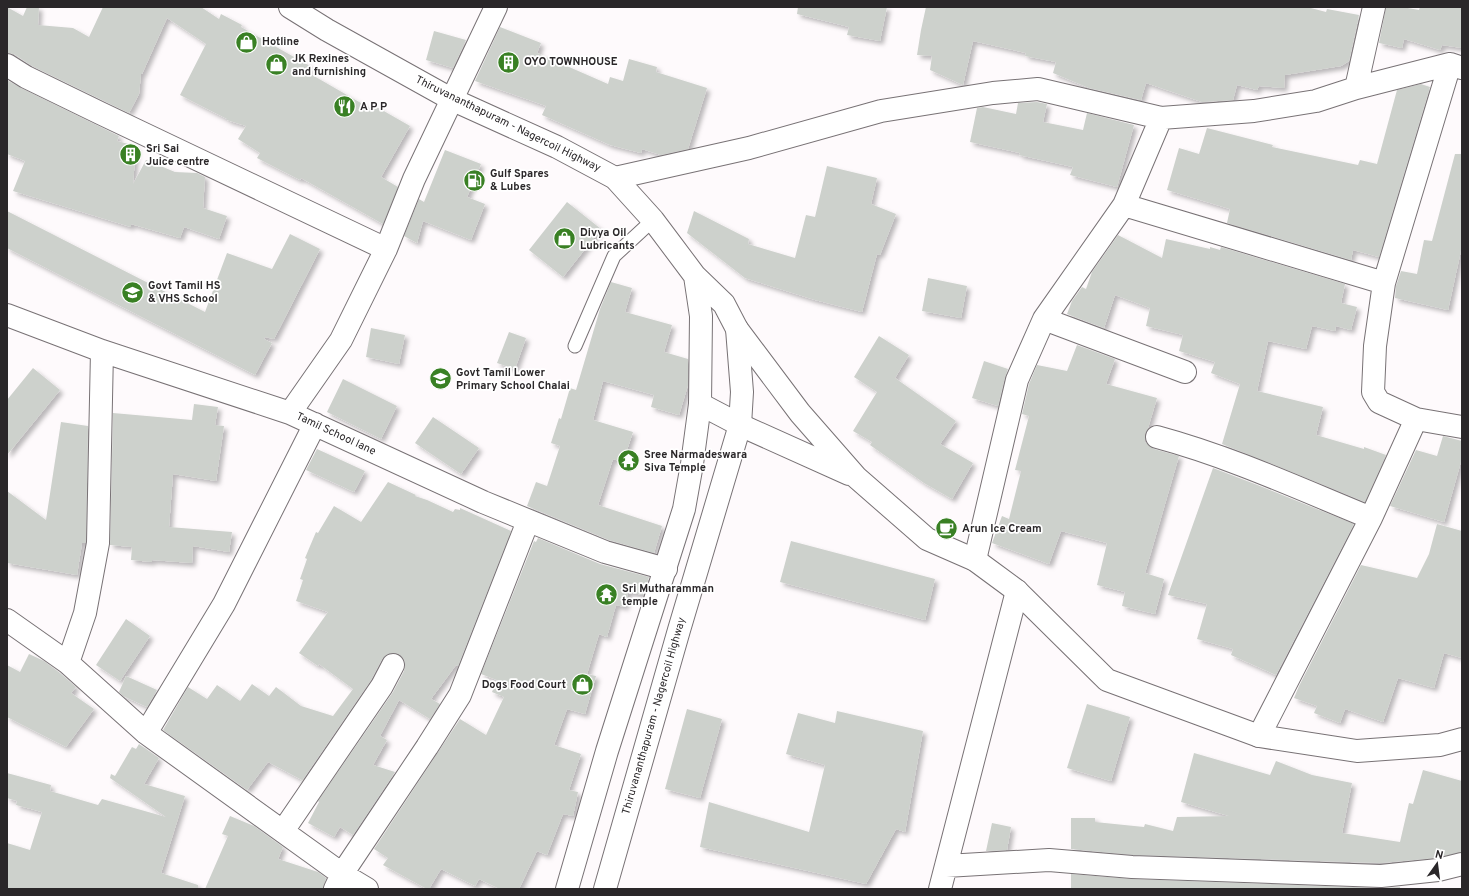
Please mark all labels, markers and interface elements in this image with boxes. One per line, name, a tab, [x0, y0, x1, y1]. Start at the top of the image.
shop icon: Hotline	[233, 29, 259, 55]
place label: Hotline	[262, 35, 299, 49]
building icon: OYO TOWNHOUSE	[495, 49, 521, 75]
shop icon: JK Rexines and furnishing	[264, 52, 290, 78]
place label: JK Rexines and furnishing	[292, 52, 366, 79]
place label: OYO TOWNHOUSE	[524, 55, 618, 69]
street label: Thiruvananthapuram - Nagercoil Highway	[413, 73, 603, 175]
restaurant icon: A P P	[331, 94, 357, 120]
place label: A P P	[360, 100, 387, 114]
building icon: Sri Sai Juice centre	[118, 142, 144, 168]
place label: Sri Sai Juice centre	[146, 142, 209, 169]
fuel station icon: Gulf Spares & Lubes	[462, 167, 488, 193]
place label: Gulf Spares & Lubes	[490, 167, 549, 194]
shop icon: Divya Oil Lubricants	[552, 226, 578, 252]
place label: Divya Oil Lubricants	[580, 226, 635, 253]
school or university icon: Govt Tamil HS & VHS School	[120, 279, 146, 305]
place label: Govt Tamil HS & VHS School	[148, 279, 221, 306]
school or university icon: Govt Tamil Lower Primary School Chalai	[427, 366, 453, 392]
place label: Govt Tamil Lower Primary School Chalai	[456, 366, 570, 393]
street label: Tamil School lane	[294, 409, 378, 459]
temple icon: Sree Narmadeswara Siva Temple	[616, 448, 642, 474]
place label: Sree Narmadeswara Siva Temple	[644, 448, 747, 475]
cafe icon: Arun Ice Cream	[934, 516, 960, 542]
place label: Arun Ice Cream	[962, 522, 1042, 536]
temple icon: Sri Mutharamman temple	[594, 582, 620, 608]
place label: Sri Mutharamman temple	[622, 582, 714, 609]
street label: Thiruvananthapuram - Nagercoil Highway	[619, 616, 689, 816]
shop icon: Dogs Food Court	[569, 672, 595, 698]
place label: Dogs Food Court	[482, 678, 566, 692]
north arrow	[1417, 844, 1457, 884]
text: N	[1434, 848, 1445, 863]

